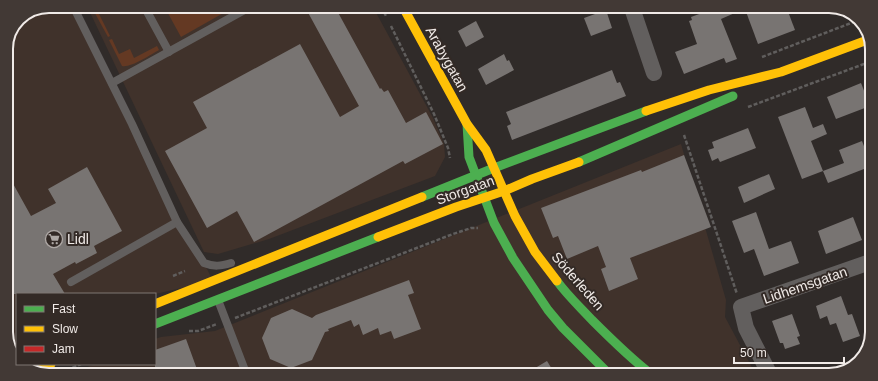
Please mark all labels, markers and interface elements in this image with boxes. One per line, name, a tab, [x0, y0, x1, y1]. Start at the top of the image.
street label: Arabygatan	[423, 24, 471, 94]
street label: Storgatan	[434, 172, 496, 208]
supermarket icon: Lidl	[44, 229, 64, 249]
place label: Lidl	[67, 231, 89, 247]
street label: Söderleden	[548, 249, 608, 313]
street label: Lidhemsgatan	[761, 263, 849, 307]
legend	[16, 293, 156, 365]
text: Fast	[52, 302, 76, 316]
text: Slow	[52, 322, 78, 336]
scale bar	[734, 339, 844, 365]
text: Jam	[52, 342, 75, 356]
text: 50 m	[740, 346, 767, 360]

